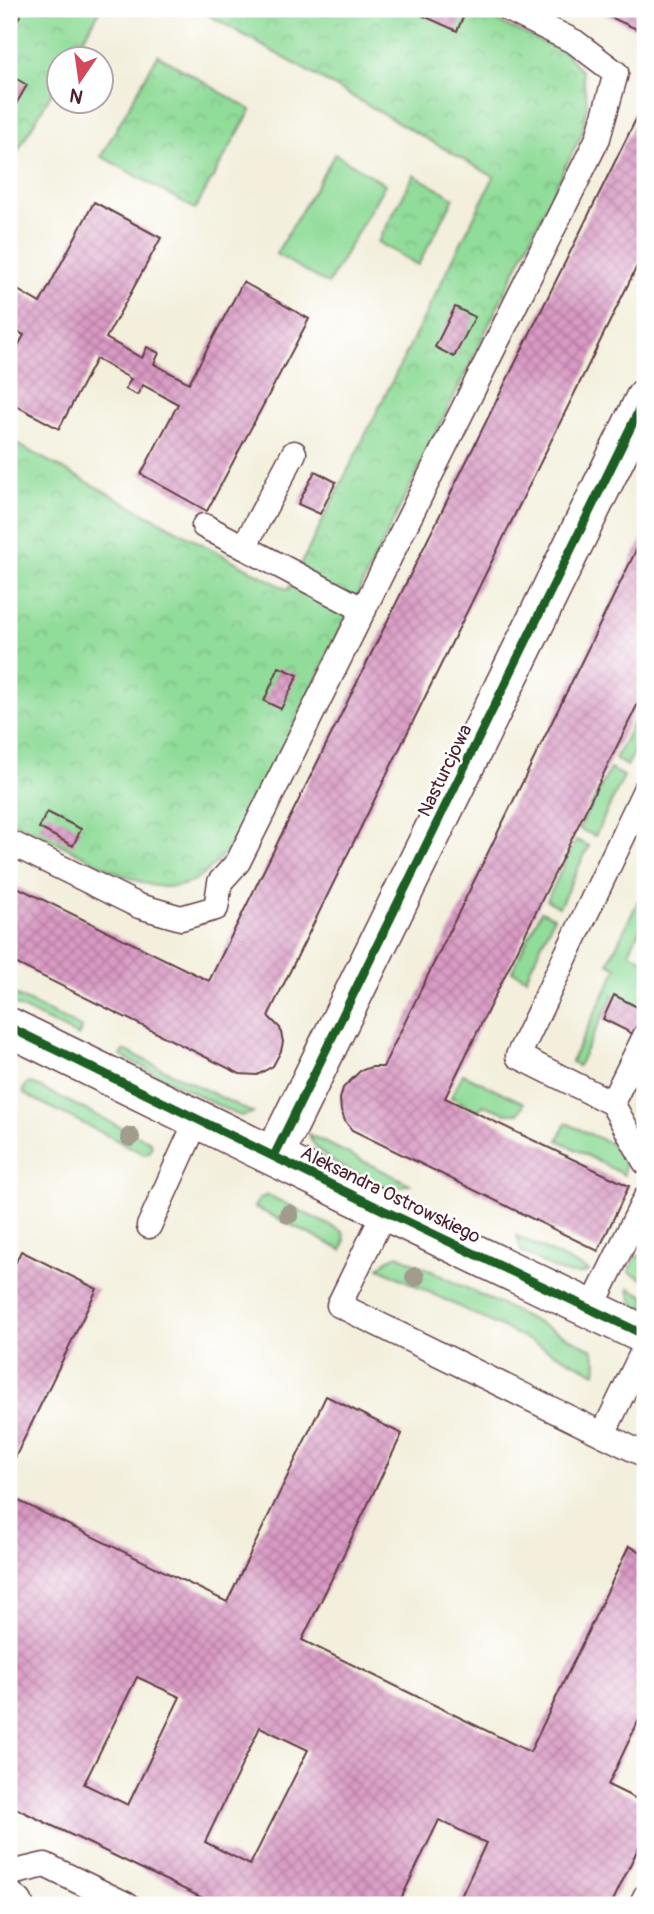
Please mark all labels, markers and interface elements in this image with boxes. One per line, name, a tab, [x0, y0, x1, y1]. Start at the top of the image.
north arrow	[46, 46, 116, 116]
text: N	[67, 82, 85, 109]
street label: Nasturcjowa	[412, 720, 478, 821]
street label: Aleksandra Ostrowskiego	[297, 1141, 484, 1249]

